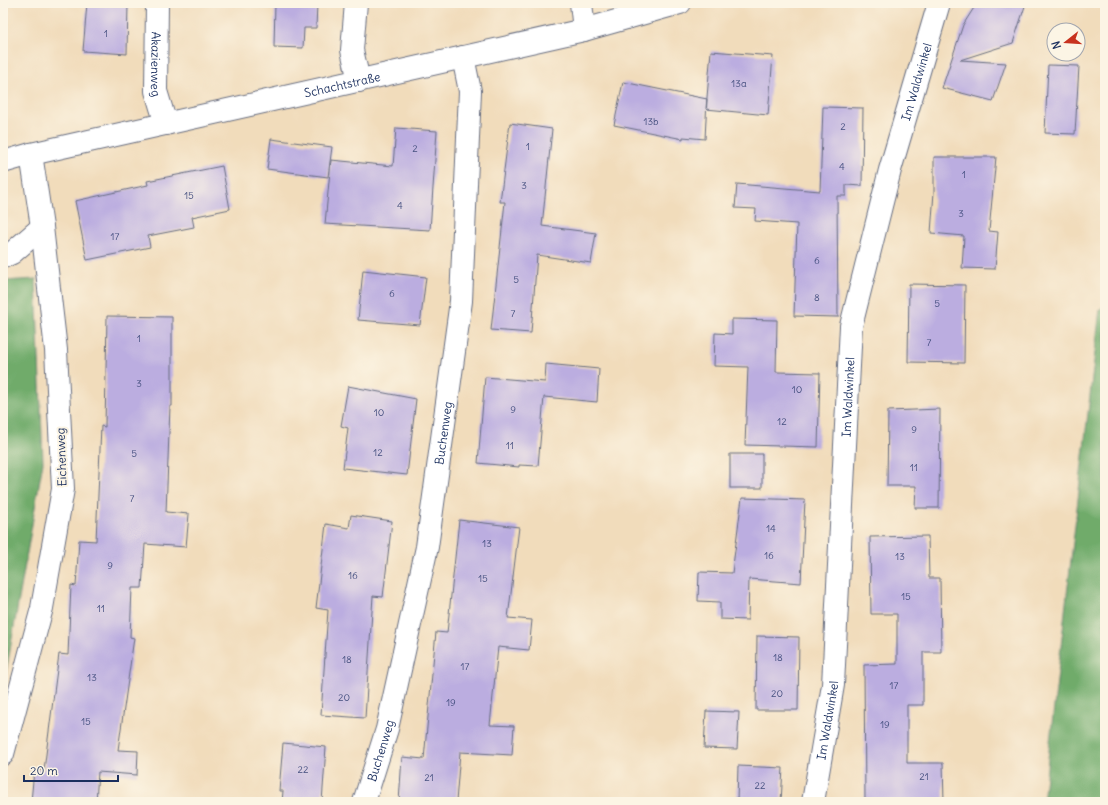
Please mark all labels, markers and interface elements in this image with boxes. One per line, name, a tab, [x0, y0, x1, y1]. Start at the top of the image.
north arrow	[1046, 22, 1086, 62]
house number: 1	[104, 27, 108, 40]
street label: Akazienweg	[148, 31, 165, 98]
text: N	[1049, 39, 1064, 51]
street label: Im Waldwinkel	[897, 41, 934, 122]
street label: Schachtstraße	[303, 68, 382, 100]
house number: 13a	[731, 77, 747, 90]
house number: 13b	[643, 115, 659, 128]
house number: 2	[840, 120, 846, 133]
house number: 1	[526, 140, 530, 153]
house number: 2	[412, 142, 418, 155]
house number: 4	[839, 160, 845, 173]
house number: 1	[962, 168, 966, 181]
house number: 3	[521, 179, 527, 192]
house number: 15	[184, 189, 194, 202]
house number: 4	[397, 199, 403, 212]
house number: 3	[958, 207, 964, 220]
house number: 17	[111, 230, 120, 243]
house number: 6	[814, 254, 820, 267]
house number: 5	[513, 273, 519, 286]
house number: 6	[389, 287, 395, 300]
house number: 8	[814, 291, 820, 304]
house number: 5	[934, 297, 940, 310]
house number: 7	[511, 307, 516, 320]
house number: 1	[137, 332, 141, 345]
house number: 7	[927, 336, 932, 349]
street label: Im Waldwinkel	[838, 357, 857, 437]
house number: 3	[136, 377, 142, 390]
house number: 10	[792, 383, 802, 396]
street label: Buchenweg	[431, 400, 455, 466]
house number: 9	[510, 403, 516, 416]
house number: 10	[374, 406, 384, 419]
house number: 12	[777, 415, 787, 428]
house number: 9	[911, 423, 917, 436]
street label: Eichenweg	[52, 427, 70, 487]
house number: 11	[506, 439, 514, 452]
house number: 12	[373, 446, 383, 459]
house number: 5	[131, 447, 137, 460]
house number: 11	[910, 461, 918, 474]
house number: 7	[130, 492, 135, 505]
house number: 14	[766, 522, 776, 535]
house number: 13	[482, 537, 492, 550]
house number: 16	[764, 549, 774, 562]
house number: 13	[895, 550, 905, 563]
house number: 9	[107, 559, 113, 572]
house number: 16	[348, 569, 358, 582]
house number: 15	[478, 572, 488, 585]
house number: 15	[901, 590, 911, 603]
house number: 11	[97, 602, 105, 615]
house number: 18	[773, 651, 783, 664]
house number: 18	[342, 653, 352, 666]
house number: 17	[461, 660, 470, 673]
house number: 13	[87, 671, 97, 684]
house number: 17	[890, 679, 899, 692]
street label: Im Waldwinkel	[813, 680, 841, 761]
house number: 20	[771, 687, 783, 700]
house number: 20	[338, 691, 350, 704]
house number: 19	[446, 696, 456, 709]
house number: 15	[81, 715, 91, 728]
street label: Buchenweg	[363, 718, 396, 783]
house number: 19	[880, 718, 890, 731]
scale bar	[24, 757, 118, 783]
text: 20 m	[30, 763, 58, 778]
house number: 22	[298, 763, 309, 776]
house number: 21	[919, 770, 929, 783]
house number: 21	[424, 771, 434, 784]
house number: 22	[755, 779, 766, 792]

